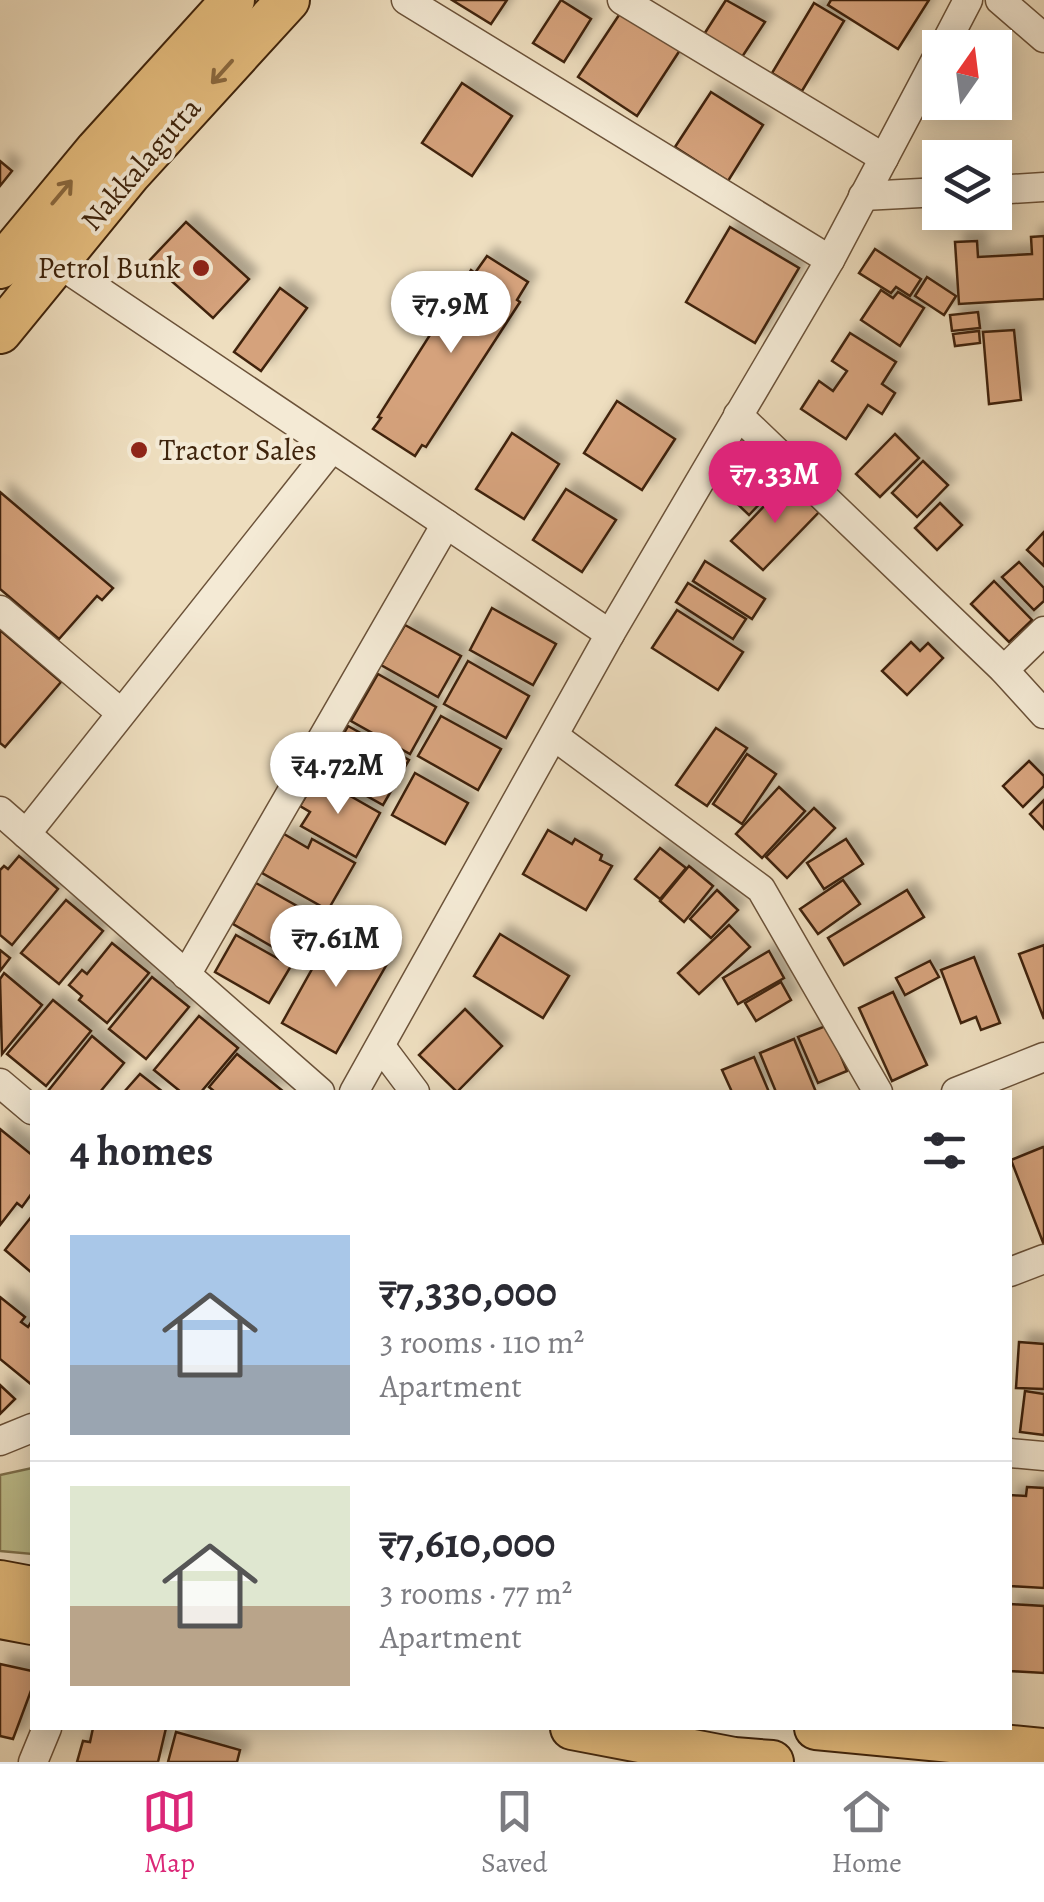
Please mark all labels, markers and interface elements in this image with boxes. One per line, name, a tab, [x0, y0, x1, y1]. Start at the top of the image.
north arrow	[922, 30, 1012, 120]
map controls	[922, 30, 1012, 230]
one-way arrow	[211, 59, 234, 84]
street label: Nakkalagutta	[72, 89, 210, 239]
button: layers	[922, 140, 1012, 230]
one-way arrow	[51, 180, 73, 206]
place label: Petrol Bunk	[38, 248, 181, 288]
marker: Petrol Bunk	[190, 257, 212, 279]
pin: ₹7.9M	[381, 271, 521, 356]
text: ₹7.9M	[413, 281, 489, 325]
place label: Tractor Sales	[159, 430, 317, 470]
marker: Tractor Sales	[128, 439, 150, 461]
pin: ₹7.33M	[694, 441, 856, 526]
text: ₹7.33M	[731, 451, 819, 495]
pin: ₹4.72M	[257, 732, 419, 817]
text: ₹4.72M	[292, 742, 384, 786]
pin: ₹7.61M	[255, 905, 417, 990]
text: ₹7.61M	[292, 915, 380, 959]
text: 4 homes	[70, 1122, 213, 1179]
icon: filters	[917, 1123, 972, 1178]
text: ₹7,330,000	[380, 1263, 557, 1320]
icon: home	[150, 1275, 270, 1395]
text: 3 rooms · 110 m²	[380, 1320, 584, 1364]
text: Apartment	[380, 1364, 522, 1408]
text: ₹7,610,000	[380, 1514, 555, 1571]
icon: home	[150, 1526, 270, 1646]
text: 3 rooms · 77 m²	[380, 1571, 572, 1615]
text: Apartment	[380, 1615, 522, 1659]
tab: Map	[142, 1784, 197, 1882]
tab: Saved	[481, 1784, 548, 1882]
tab: Home	[832, 1784, 902, 1882]

